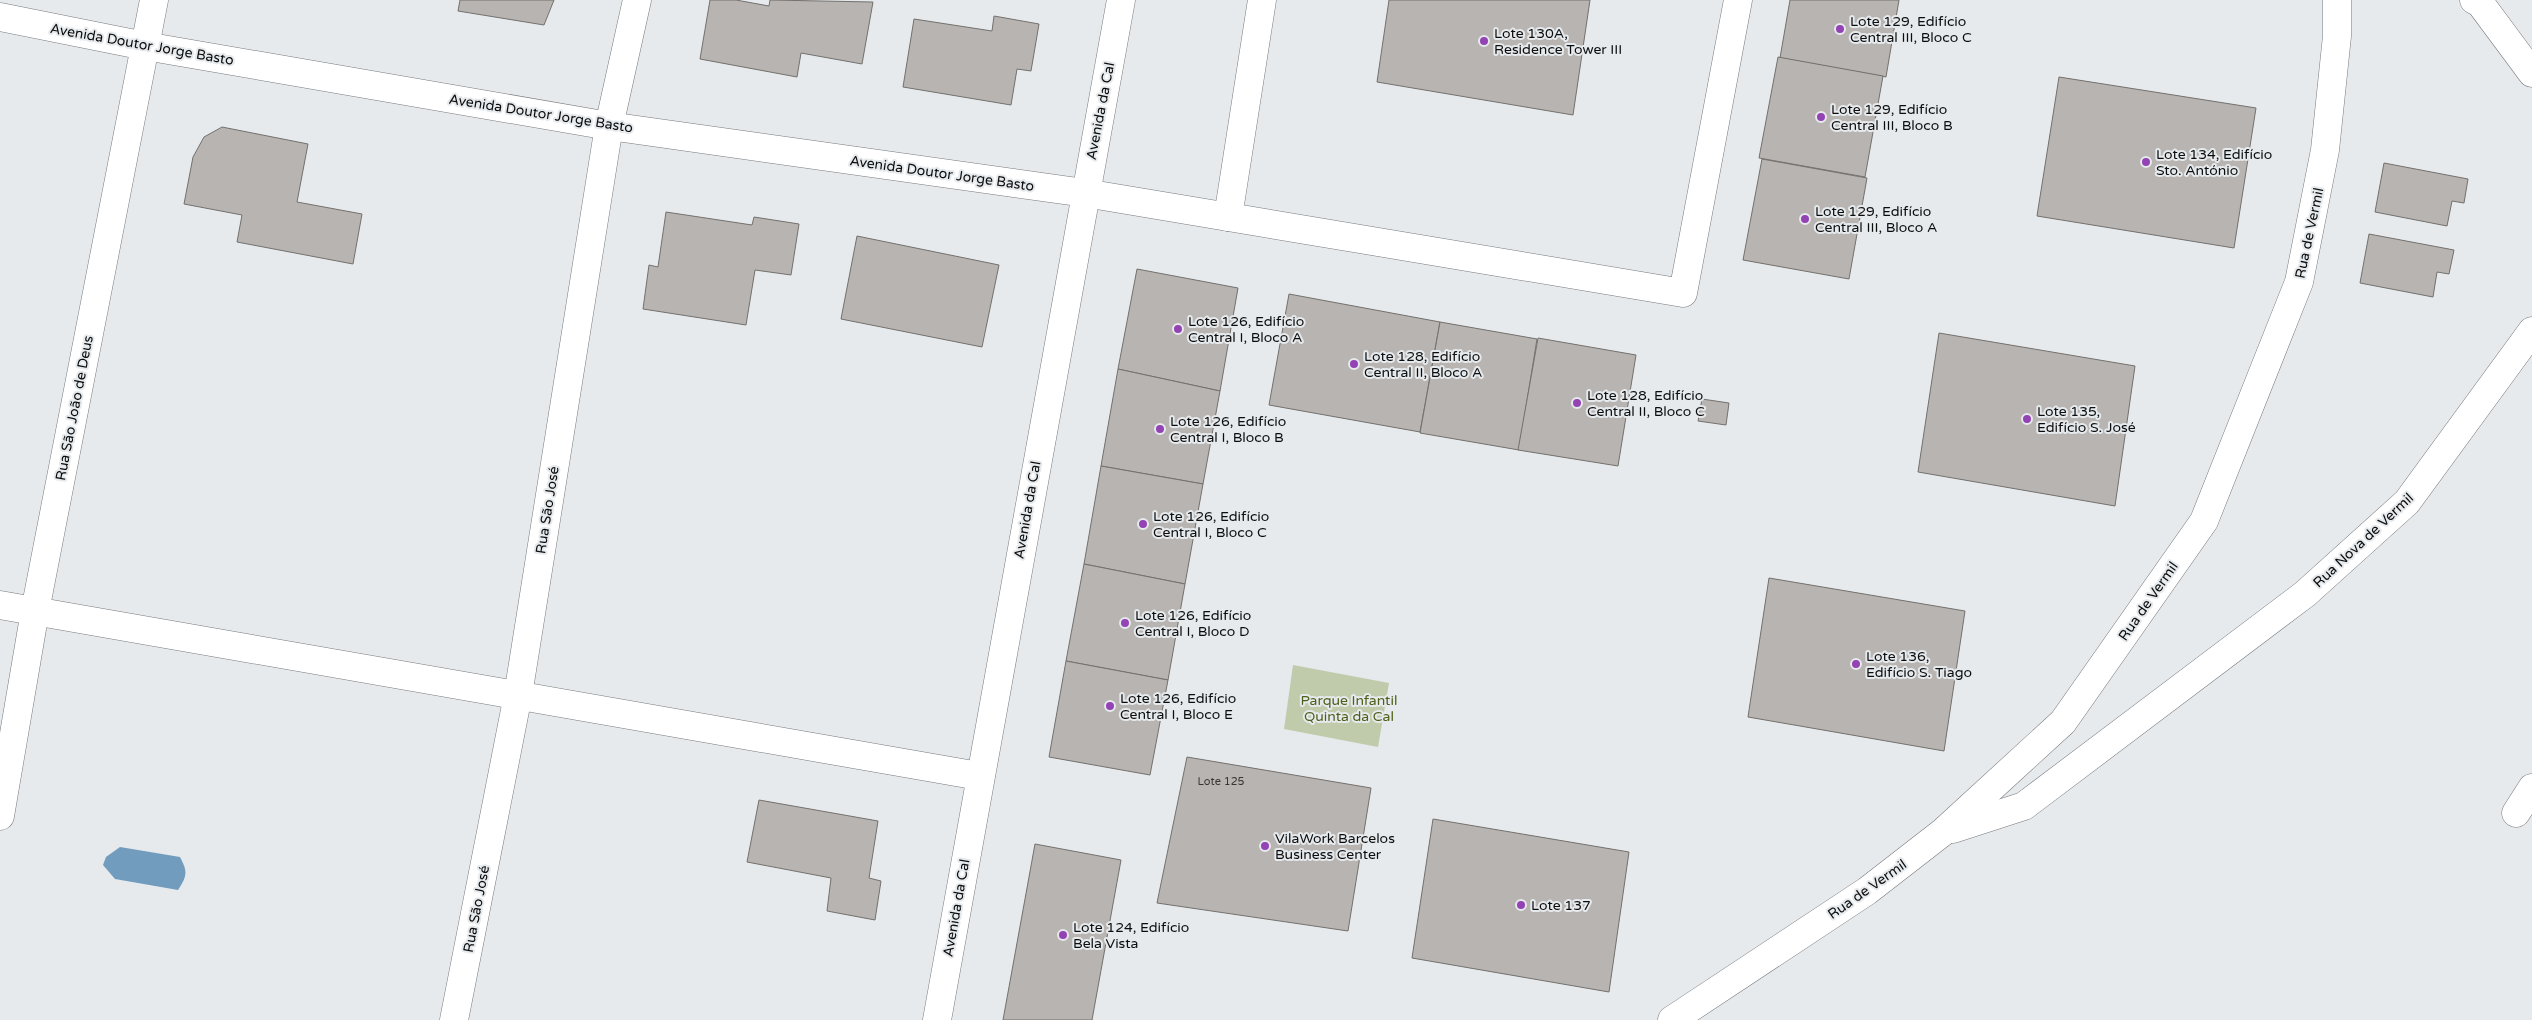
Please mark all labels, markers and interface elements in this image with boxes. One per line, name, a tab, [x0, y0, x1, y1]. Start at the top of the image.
place label: Lote 129, Edifício Central III, Bloco C	[1850, 13, 1972, 46]
street label: Avenida Doutor Jorge Basto	[49, 20, 235, 69]
marker: Lote 129, Edifício Central III, Bloco C	[1834, 23, 1846, 35]
place label: Lote 130A, Residence Tower III	[1494, 25, 1622, 58]
marker: Lote 130A, Residence Tower III	[1478, 35, 1490, 47]
street label: Avenida da Cal	[1083, 61, 1118, 161]
street label: Avenida Doutor Jorge Basto	[448, 91, 634, 136]
place label: Lote 129, Edifício Central III, Bloco B	[1831, 101, 1953, 134]
marker: Lote 129, Edifício Central III, Bloco B	[1815, 111, 1827, 123]
place label: Lote 134, Edifício Sto. António	[2156, 146, 2272, 179]
street label: Avenida Doutor Jorge Basto	[849, 152, 1035, 195]
marker: Lote 134, Edifício Sto. António	[2140, 156, 2152, 168]
street label: Rua de Vermil	[2292, 186, 2327, 280]
place label: Lote 129, Edifício Central III, Bloco A	[1815, 203, 1937, 236]
marker: Lote 129, Edifício Central III, Bloco A	[1799, 213, 1811, 225]
place label: Lote 126, Edifício Central I, Bloco A	[1188, 313, 1304, 346]
marker: Lote 126, Edifício Central I, Bloco A	[1172, 323, 1184, 335]
street label: Rua São João de Deus	[52, 334, 97, 482]
place label: Lote 128, Edifício Central II, Bloco A	[1364, 348, 1482, 381]
marker: Lote 128, Edifício Central II, Bloco A	[1348, 358, 1360, 370]
place label: Lote 128, Edifício Central II, Bloco C	[1587, 387, 1705, 420]
marker: Lote 128, Edifício Central II, Bloco C	[1571, 397, 1583, 409]
place label: Lote 135, Edifício S. José	[2037, 403, 2136, 436]
place label: Lote 126, Edifício Central I, Bloco B	[1170, 413, 1286, 446]
marker: Lote 135, Edifício S. José	[2021, 413, 2033, 425]
marker: Lote 126, Edifício Central I, Bloco B	[1154, 423, 1166, 435]
street label: Avenida da Cal	[1011, 460, 1044, 560]
street label: Rua São José	[532, 465, 563, 555]
street label: Rua Nova de Vermil	[2310, 490, 2417, 591]
place label: Lote 126, Edifício Central I, Bloco C	[1153, 508, 1269, 541]
marker: Lote 126, Edifício Central I, Bloco C	[1137, 518, 1149, 530]
street label: Rua de Vermil	[2115, 559, 2182, 644]
place label: Lote 126, Edifício Central I, Bloco D	[1135, 607, 1251, 640]
marker: Lote 126, Edifício Central I, Bloco D	[1119, 617, 1131, 629]
place label: Lote 136, Edifício S. Tiago	[1866, 648, 1972, 681]
marker: Lote 136, Edifício S. Tiago	[1850, 658, 1862, 670]
place label: Lote 126, Edifício Central I, Bloco E	[1120, 690, 1236, 723]
park label: Parque Infantil Quinta da Cal	[1301, 692, 1397, 725]
marker: Lote 126, Edifício Central I, Bloco E	[1104, 700, 1116, 712]
house number: Lote 125	[1198, 775, 1245, 788]
place label: VilaWork Barcelos Business Center	[1275, 830, 1395, 863]
marker: VilaWork Barcelos Business Center	[1259, 840, 1271, 852]
street label: Rua de Vermil	[1825, 856, 1910, 923]
street label: Avenida da Cal	[940, 858, 973, 958]
street label: Rua São José	[460, 864, 493, 954]
place label: Lote 137	[1531, 897, 1591, 914]
marker: Lote 137	[1515, 899, 1527, 911]
place label: Lote 124, Edifício Bela Vista	[1073, 919, 1189, 952]
marker: Lote 124, Edifício Bela Vista	[1057, 929, 1069, 941]

